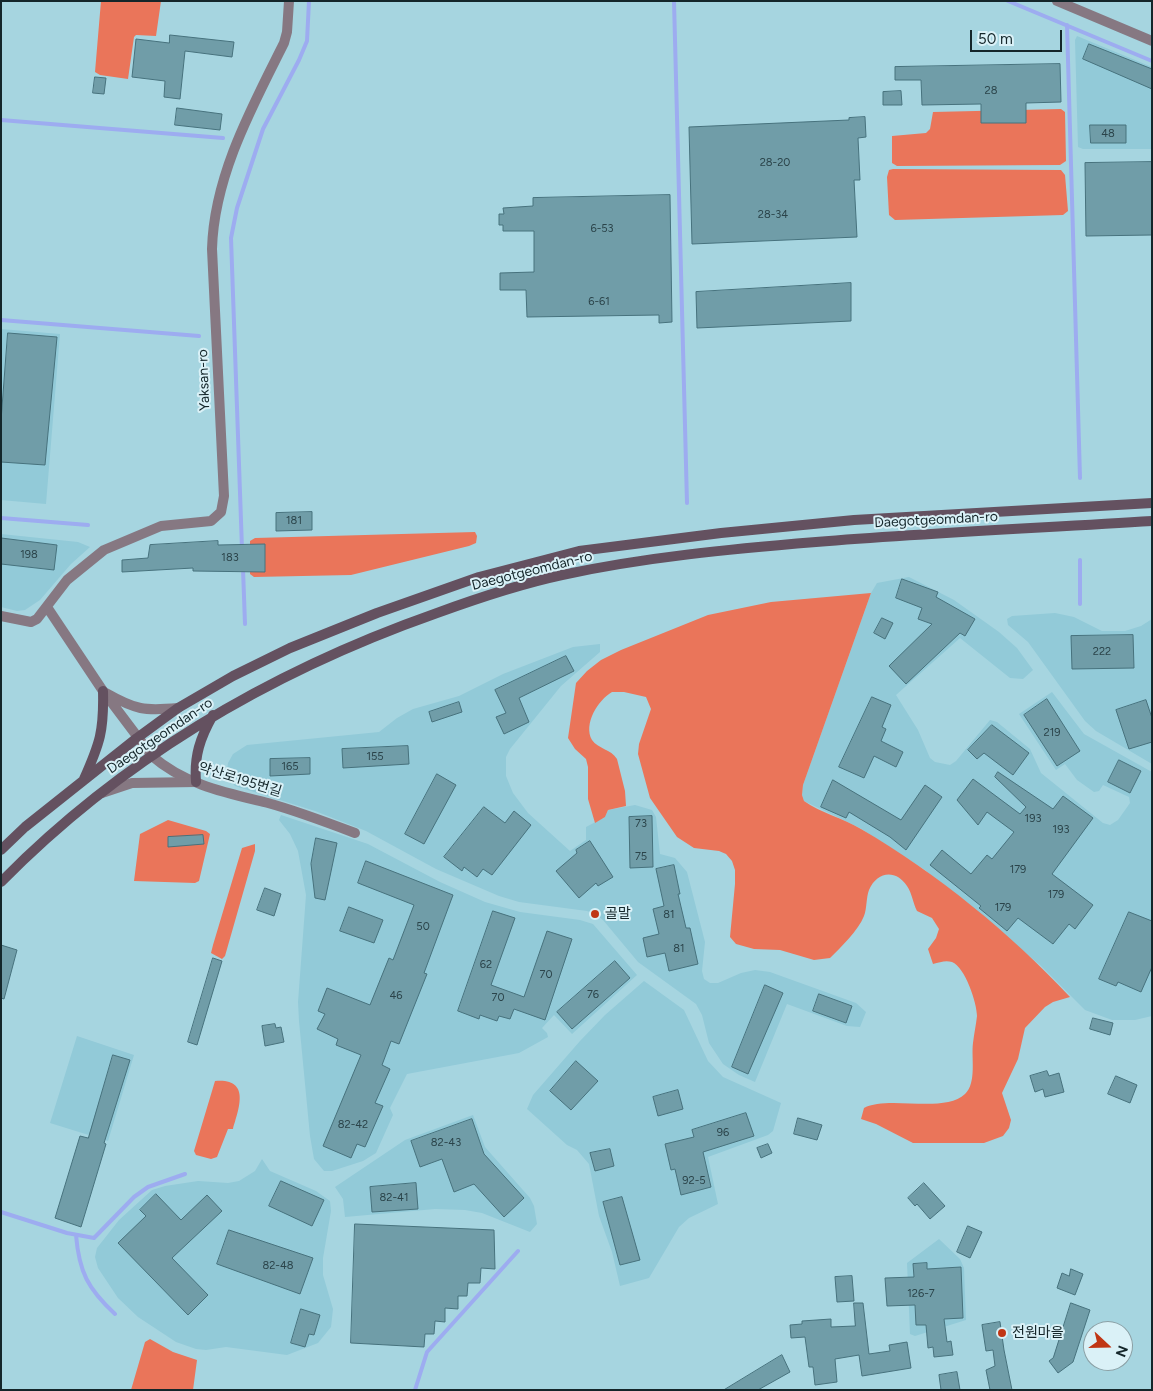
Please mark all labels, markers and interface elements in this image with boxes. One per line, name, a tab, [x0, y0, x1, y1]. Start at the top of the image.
scale bar	[973, 20, 1066, 52]
text: 50 m	[978, 30, 1013, 48]
house number: 28	[985, 84, 997, 98]
house number: 48	[1101, 127, 1115, 141]
house number: 28-20	[760, 156, 790, 170]
house number: 28-34	[758, 208, 788, 222]
house number: 6-53	[590, 222, 614, 236]
house number: 6-61	[588, 295, 610, 309]
street label: Yaksan-ro	[195, 349, 213, 411]
street label: Daegotgeomdan-ro	[874, 508, 998, 532]
house number: 181	[286, 514, 302, 528]
house number: 198	[20, 548, 38, 562]
street label: Daegotgeomdan-ro	[470, 548, 594, 594]
house number: 183	[221, 551, 239, 565]
house number: 222	[1093, 645, 1111, 659]
street label: Daegotgeomdan-ro	[104, 694, 216, 778]
house number: 219	[1044, 726, 1060, 740]
house number: 155	[366, 750, 384, 764]
street label: 약산로195번길	[196, 759, 284, 801]
house number: 165	[281, 760, 299, 774]
house number: 193	[1025, 812, 1041, 826]
house number: 73	[635, 817, 647, 831]
house number: 193	[1053, 823, 1069, 837]
house number: 75	[635, 850, 647, 864]
house number: 179	[1010, 863, 1026, 877]
house number: 179	[1048, 888, 1064, 902]
house number: 179	[995, 901, 1011, 915]
place label: 골말	[605, 906, 631, 922]
marker: 골말	[589, 908, 601, 920]
house number: 81	[663, 908, 675, 922]
house number: 50	[416, 920, 430, 934]
house number: 81	[673, 942, 685, 956]
house number: 62	[480, 958, 492, 972]
house number: 70	[540, 968, 552, 982]
house number: 76	[587, 988, 599, 1002]
house number: 46	[389, 989, 403, 1003]
house number: 70	[492, 991, 504, 1005]
house number: 82-42	[338, 1118, 368, 1132]
house number: 96	[717, 1126, 729, 1140]
house number: 82-43	[431, 1136, 461, 1150]
house number: 92-5	[682, 1174, 706, 1188]
house number: 82-41	[380, 1191, 408, 1205]
house number: 82-48	[262, 1259, 294, 1273]
house number: 126-7	[907, 1287, 935, 1301]
north arrow	[1083, 1321, 1133, 1371]
place label: 전원마을	[1012, 1325, 1064, 1341]
marker: 전원마을	[996, 1327, 1008, 1339]
text: N	[1112, 1343, 1131, 1359]

